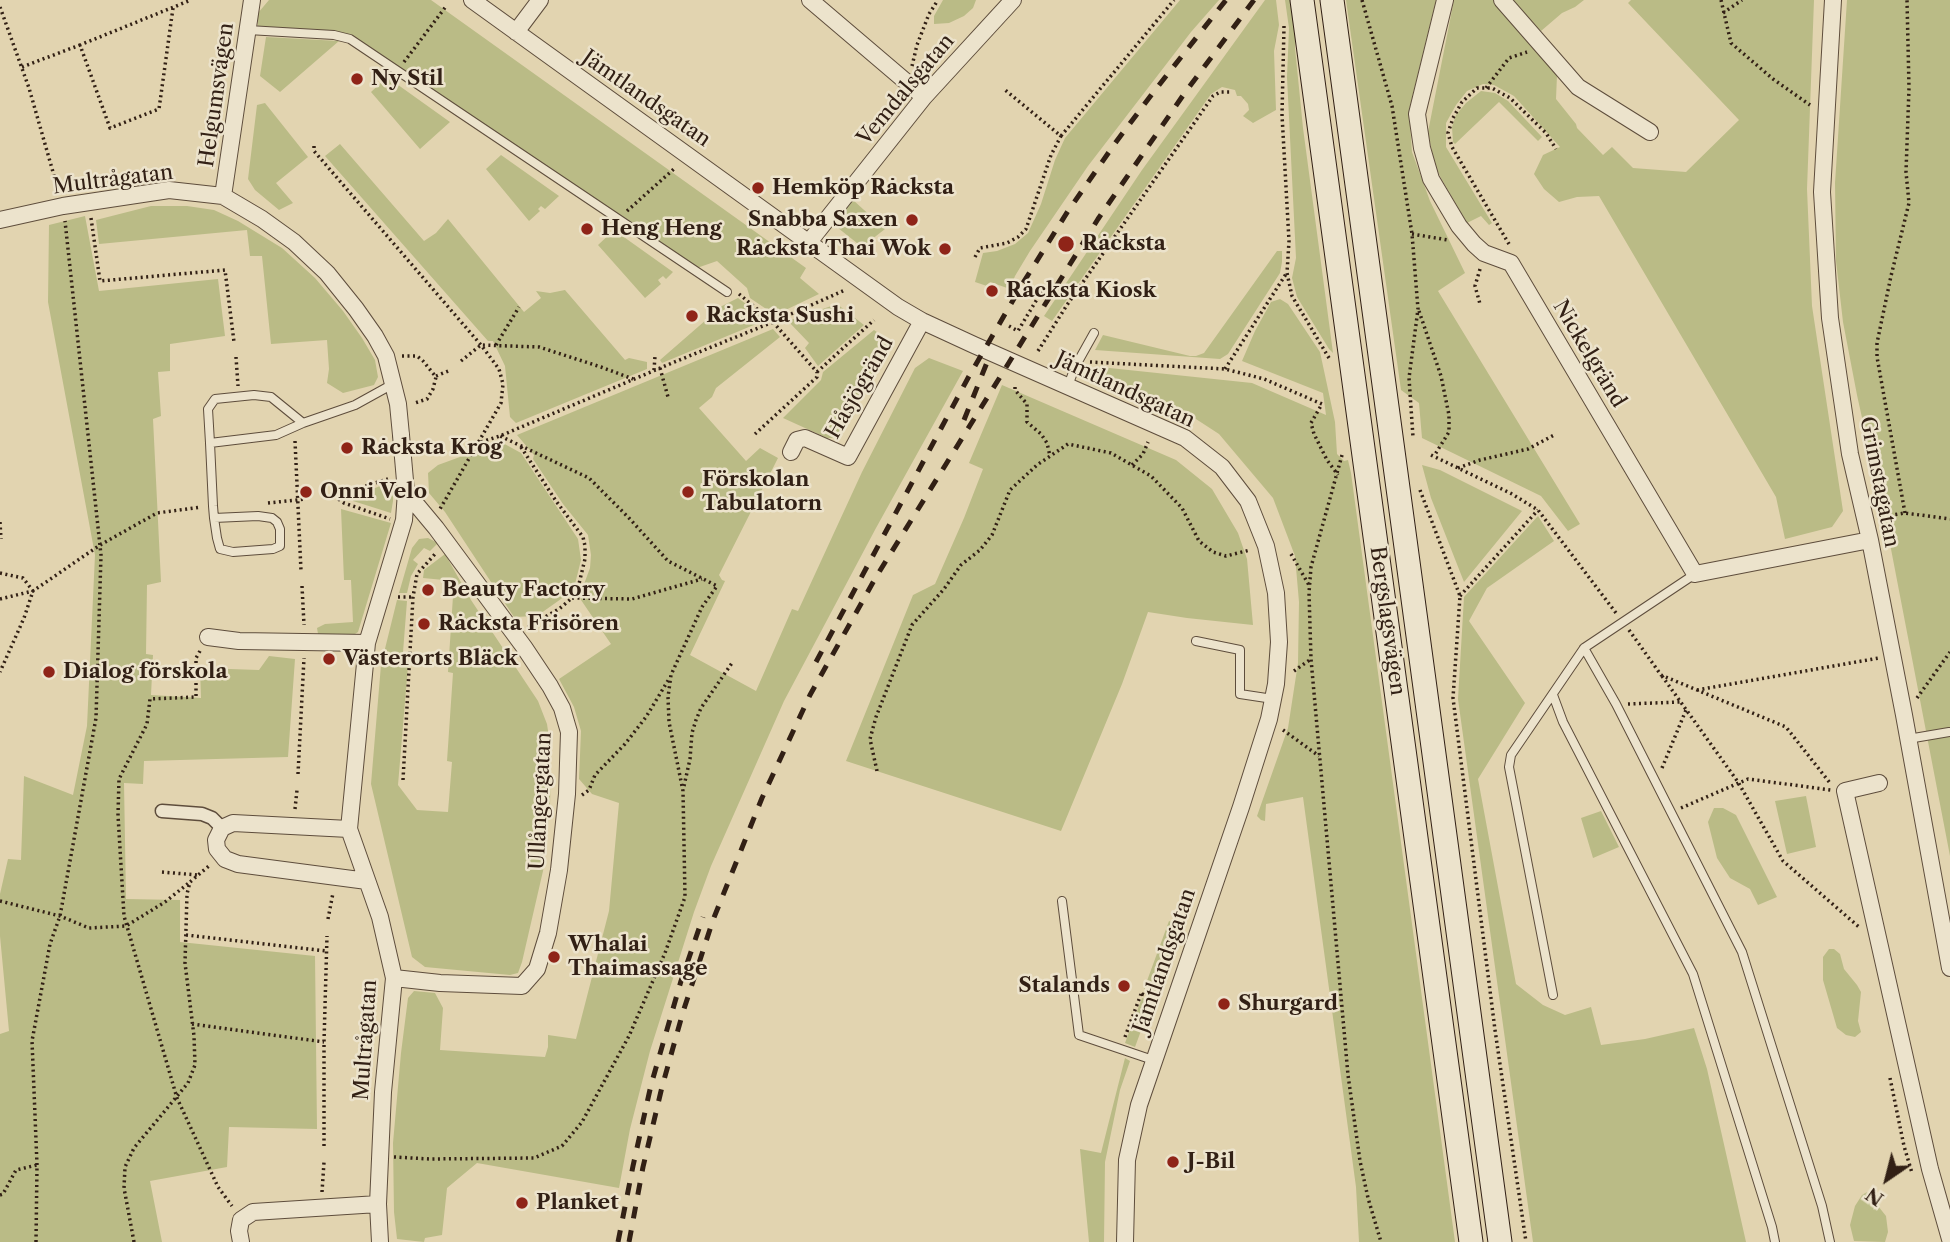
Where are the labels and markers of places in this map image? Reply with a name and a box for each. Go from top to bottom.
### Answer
place label: Ny Stil [371,66,444,92]
marker: Ny Stil [349,71,365,87]
place label: Hemköp Råcksta [772,175,954,201]
marker: Hemköp Råcksta [750,180,766,196]
place label: Snabba Saxen [748,207,898,233]
marker: Snabba Saxen [904,212,920,228]
place label: Heng Heng [601,216,722,242]
marker: Heng Heng [579,221,595,237]
place label: Råcksta [1082,231,1166,257]
marker: Råcksta [1056,234,1076,254]
place label: Råcksta Thai Wok [736,236,931,262]
marker: Råcksta Thai Wok [937,241,953,257]
place label: Råcksta Kiosk [1006,278,1156,304]
marker: Råcksta Kiosk [984,283,1000,299]
place label: Råcksta Sushi [706,303,854,329]
marker: Råcksta Sushi [684,308,700,324]
place label: Råcksta Krog [361,435,503,461]
marker: Råcksta Krog [339,440,355,456]
place label: Förskolan Tabulatorn [702,467,822,517]
place label: Onni Velo [320,479,427,505]
marker: Onni Velo [298,484,314,500]
marker: Förskolan Tabulatorn [680,484,696,500]
place label: Beauty Factory [442,577,605,603]
marker: Beauty Factory [420,582,436,598]
place label: Råcksta Frisören [438,611,619,637]
marker: Råcksta Frisören [416,616,432,632]
place label: Västerorts Bläck [343,646,518,672]
marker: Västerorts Bläck [321,651,337,667]
place label: Dialog förskola [63,659,228,685]
marker: Dialog förskola [41,664,57,680]
place label: Whalai Thaimassage [568,932,707,982]
marker: Whalai Thaimassage [546,949,562,965]
place label: Stalands [1018,973,1110,999]
marker: Stalands [1116,978,1132,994]
place label: Shurgard [1238,991,1338,1017]
marker: Shurgard [1216,996,1232,1012]
place label: J-Bil [1187,1149,1235,1175]
marker: J-Bil [1165,1154,1181,1170]
place label: Planket [536,1190,619,1216]
marker: Planket [514,1195,530,1211]

